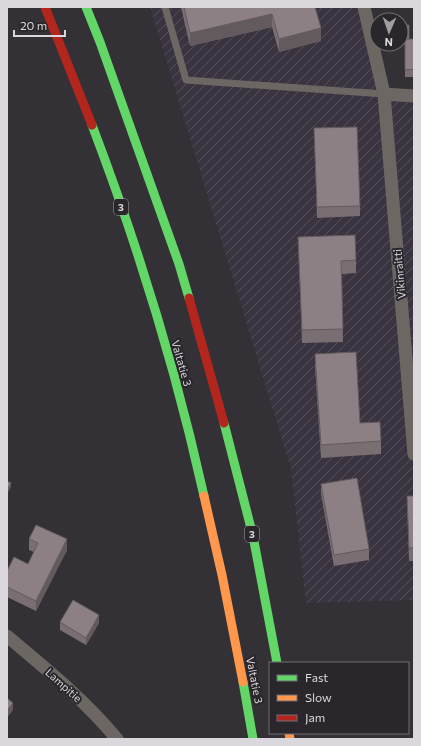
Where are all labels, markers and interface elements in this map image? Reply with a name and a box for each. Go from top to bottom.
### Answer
scale bar [14,12,65,38]
north arrow [369,12,409,52]
text: 20 m [20,18,47,32]
text: N [384,36,393,49]
road number: 3 [114,199,128,215]
street label: Vikinraitti [390,248,408,300]
street label: Valtatie 3 [169,338,195,388]
road number: 3 [245,526,259,542]
street label: Valtatie 3 [244,656,266,704]
legend [269,662,409,734]
street label: Lampitie [43,665,85,705]
text: Fast [305,670,328,684]
text: Slow [305,690,332,704]
text: Jam [305,710,325,725]

